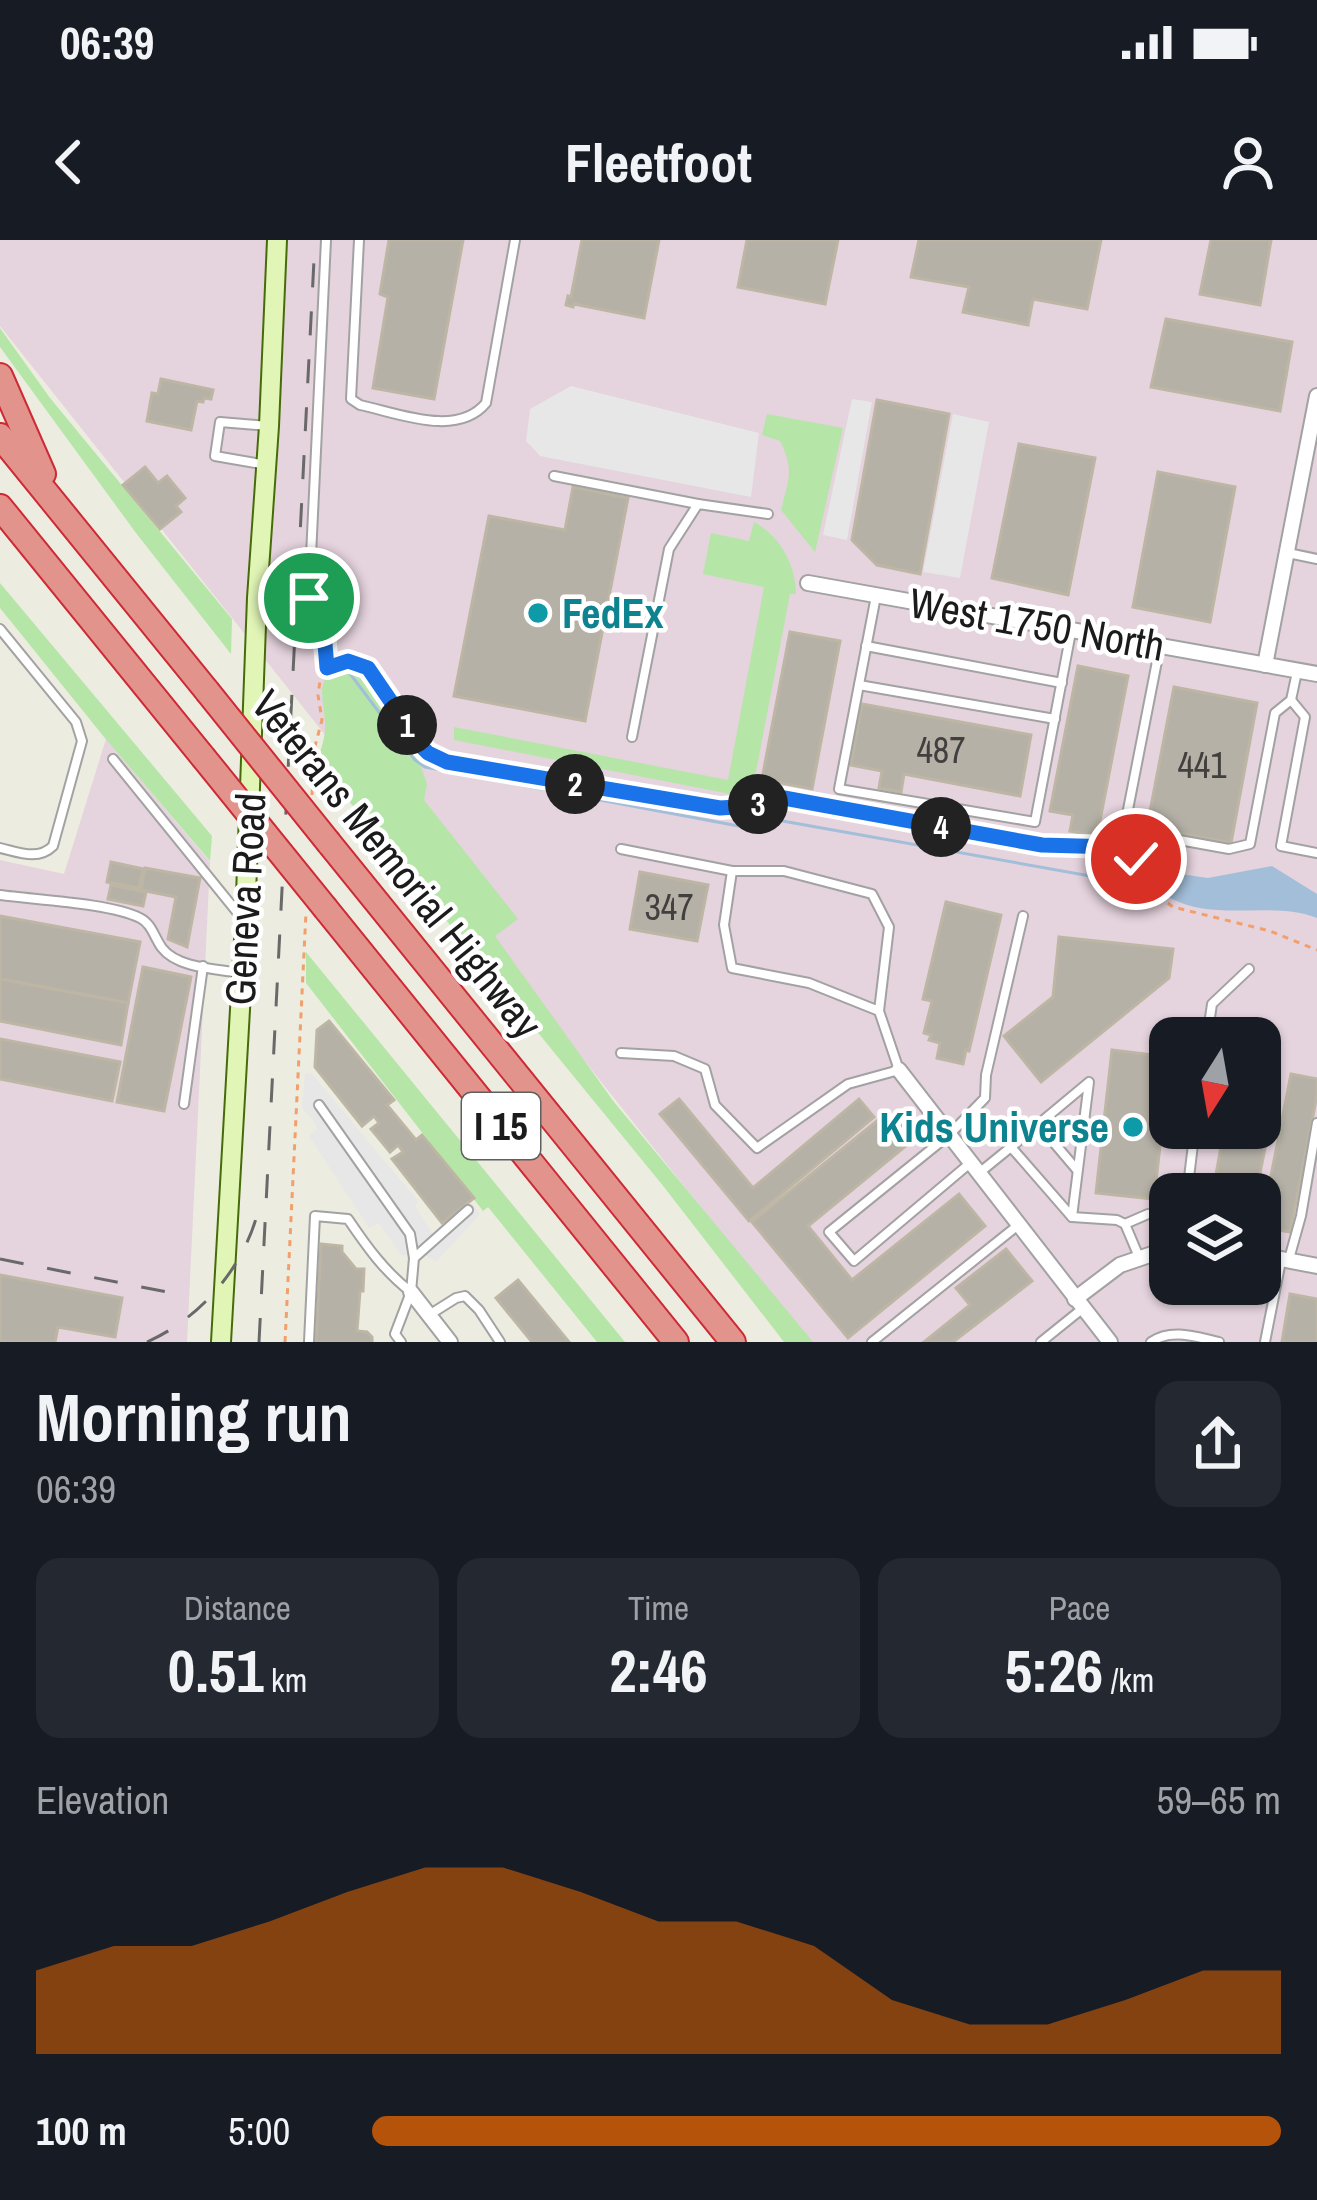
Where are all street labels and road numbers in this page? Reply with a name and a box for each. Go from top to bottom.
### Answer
street label: West 1750 North [905,574,1169,674]
street label: Veterans Memorial Highway [239,678,555,1050]
street label: Geneva Road [211,791,279,1007]
road number: I 15 [462,1093,540,1159]

